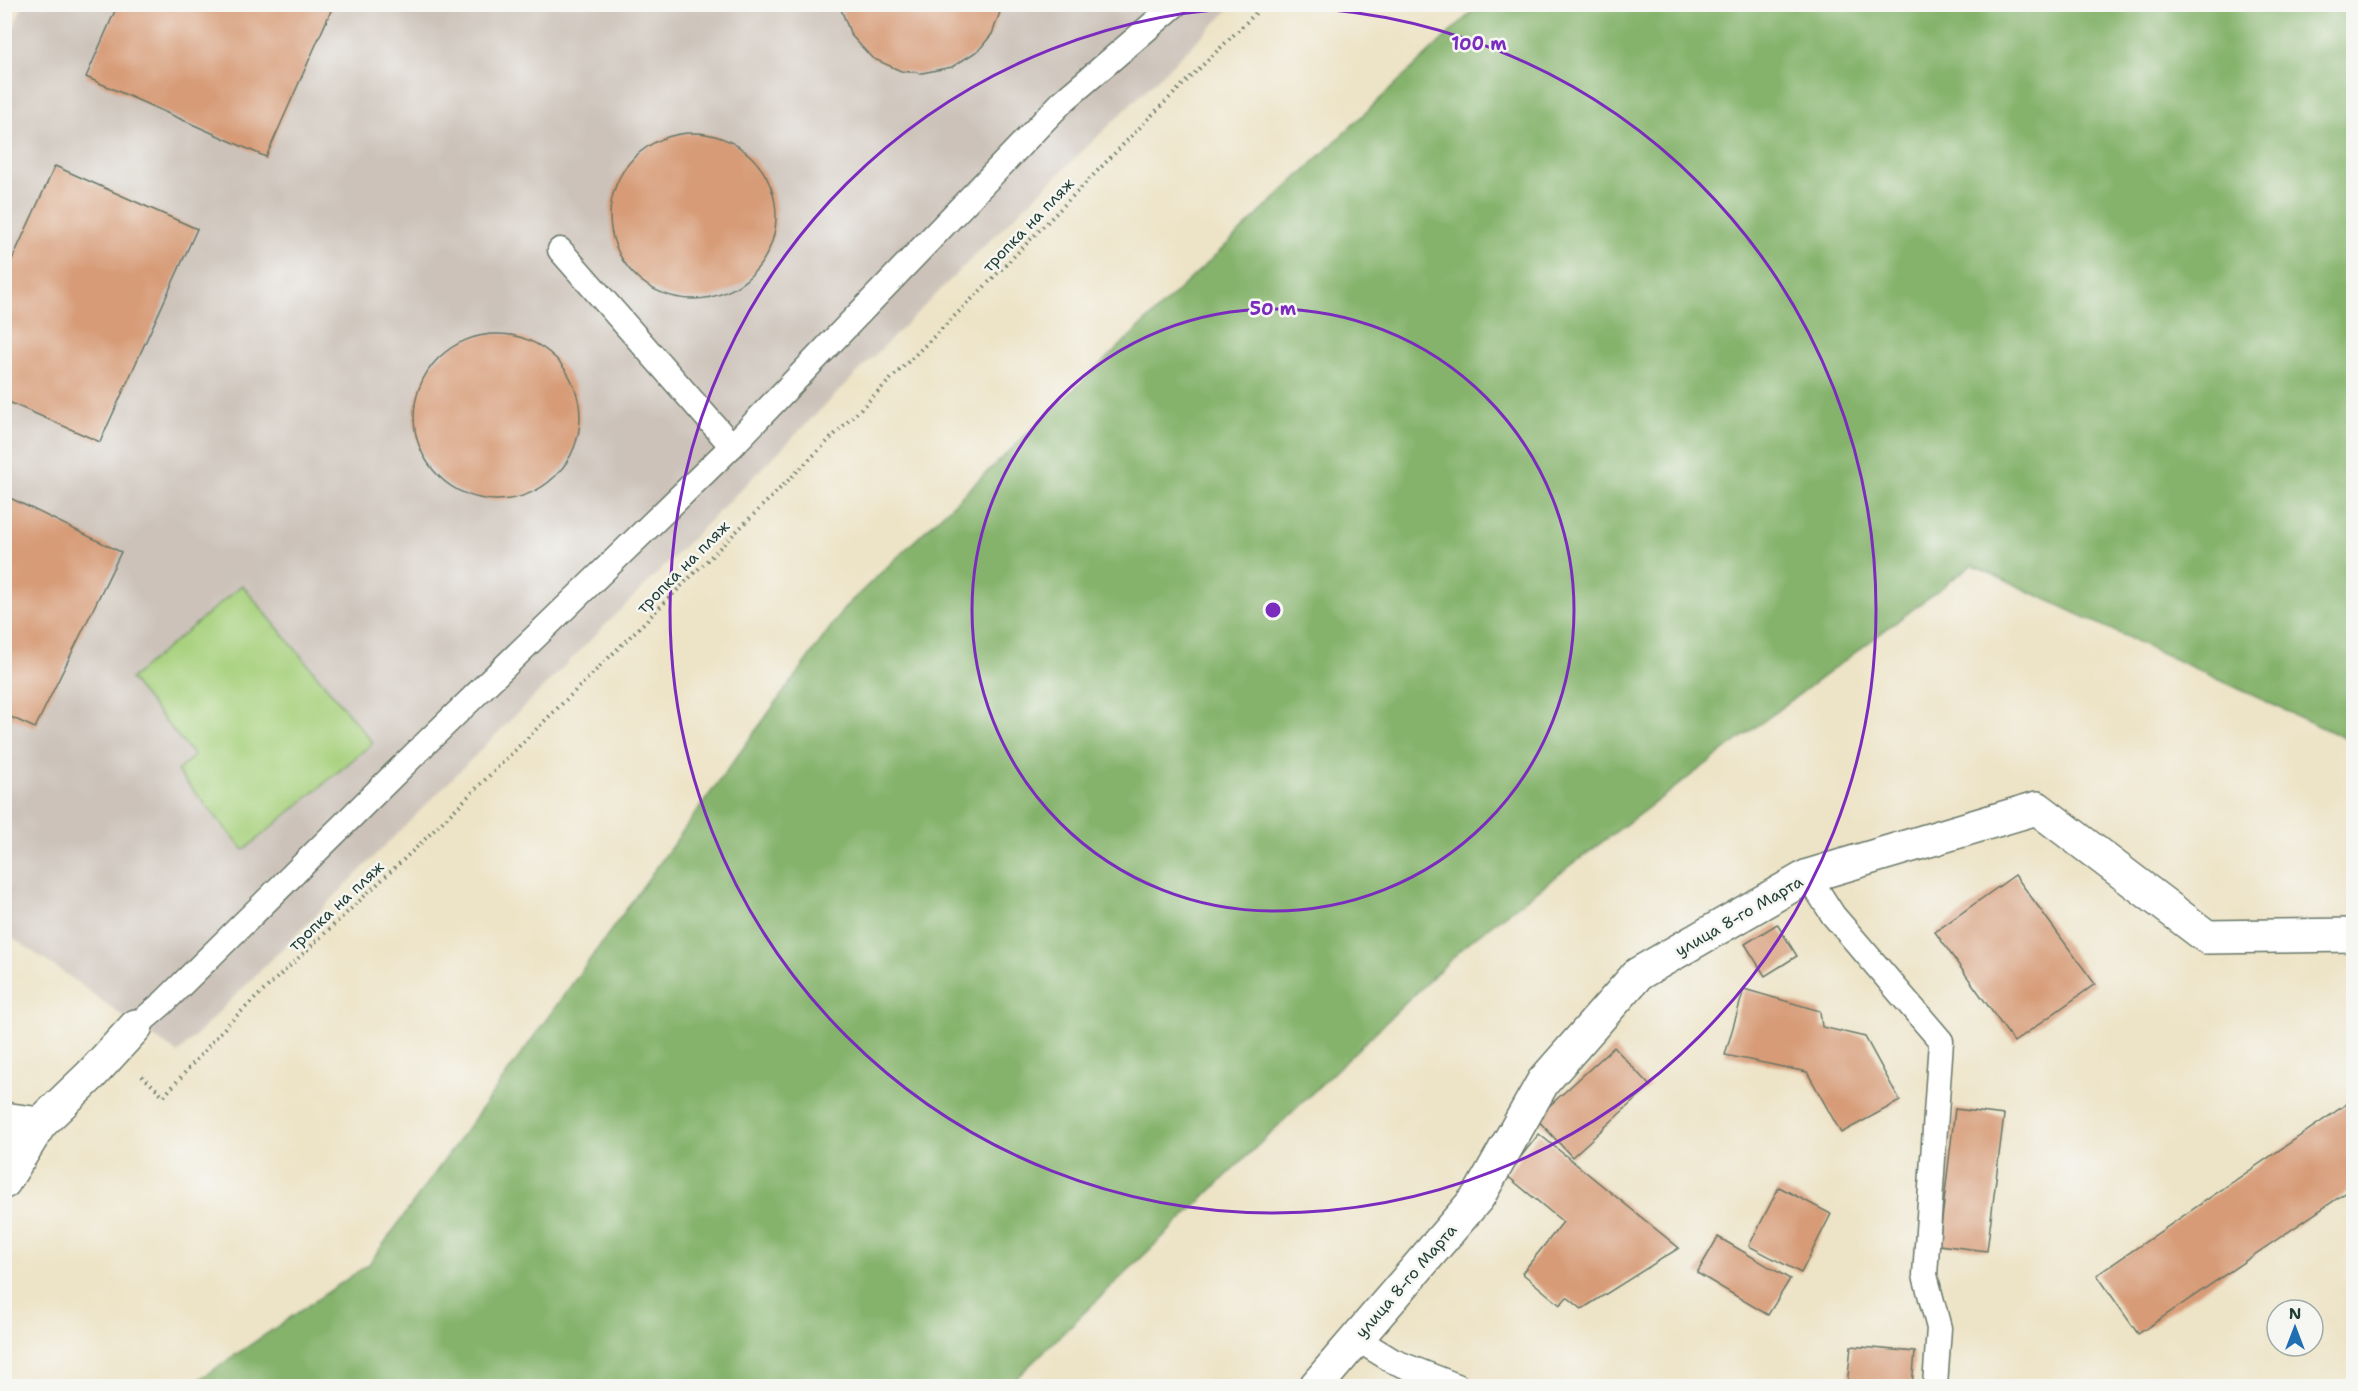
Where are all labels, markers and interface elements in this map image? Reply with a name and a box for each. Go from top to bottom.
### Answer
text: 100 m [1451,32,1507,56]
street label: тропка на пляж [978,173,1078,277]
text: 50 m [1250,297,1297,321]
street label: тропка на пляж [632,516,734,618]
centre of rings [1263,600,1283,620]
street label: тропка на пляж [284,856,388,956]
street label: улица 8-го Марта [1671,871,1807,961]
street label: улица 8-го Марта [1351,1220,1461,1342]
north arrow [2265,1298,2325,1358]
text: N [2289,1303,2301,1324]

